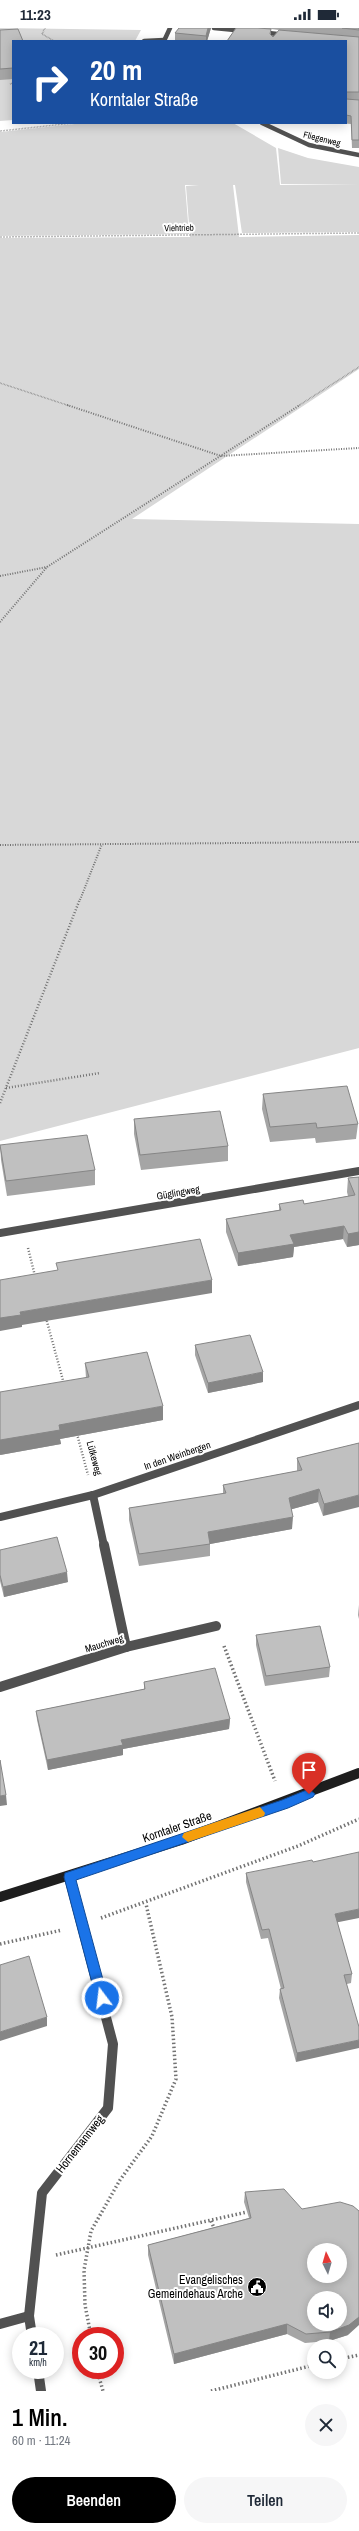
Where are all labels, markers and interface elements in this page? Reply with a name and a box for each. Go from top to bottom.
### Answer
text: 11:23 [20,4,51,25]
text: 20 m [90,51,142,89]
icon: right [24,56,76,108]
text: Korntaler Straße [90,87,198,112]
street label: Fliegenweg [302,129,343,150]
street label: Viehtrieb [164,222,194,234]
street label: Güglingweg [155,1182,201,1203]
street label: In den Weinbergen [142,1438,212,1473]
street label: Lütkeweg [84,1439,105,1477]
street label: Mauchweg [83,1631,125,1655]
pin [292,1753,326,1794]
icon: arrive [298,1759,320,1781]
street label: Korntaler Straße [140,1808,214,1846]
position arrow [81,1977,123,2019]
street label: Hornemannweg [52,2111,108,2176]
north arrow [307,2243,347,2283]
map controls [307,2243,347,2379]
place label: Evangelisches Gemeindehaus Arche [148,2272,243,2302]
public building icon: Evangelisches Gemeindehaus Arche [246,2276,268,2298]
button: sound [307,2291,347,2331]
speed limit sign: 30 [72,2327,124,2379]
text: 21 [29,2334,47,2361]
button: search [307,2339,347,2379]
text: km/h [29,2356,47,2369]
text: 1 Min. [12,2401,67,2433]
button: close [305,2404,347,2446]
text: 60 m · 11:24 [12,2432,71,2449]
button: Beenden [12,2477,176,2523]
button: Teilen [184,2477,347,2523]

